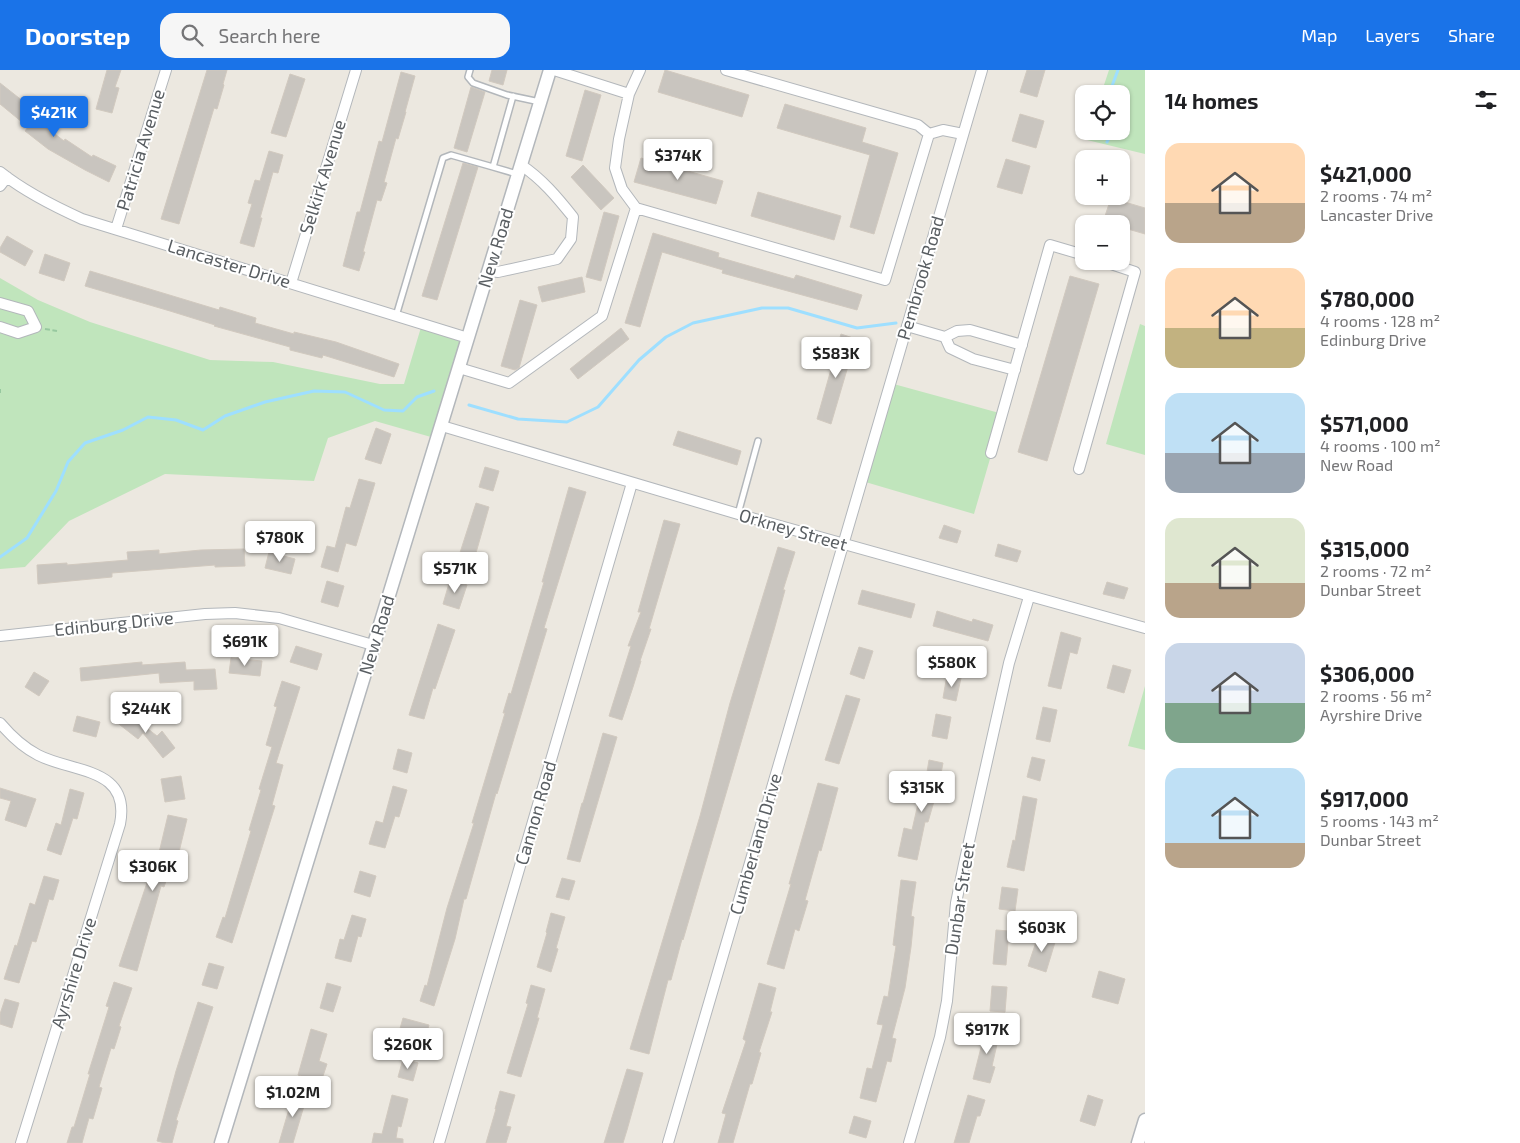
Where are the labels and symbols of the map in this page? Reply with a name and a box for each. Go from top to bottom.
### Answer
street label: Patricia Avenue [111,86,169,213]
pin: $421K [19,96,89,138]
street label: Selkirk Avenue [294,117,350,237]
pin: $374K [643,138,713,181]
street label: New Road [472,205,518,290]
street label: Pembrook Road [892,213,948,342]
street label: Lancaster Drive [165,234,293,292]
pin: $583K [801,336,871,379]
street label: Orkney Street [737,503,850,555]
pin: $780K [245,520,315,563]
pin: $571K [420,552,490,594]
street label: New Road [353,592,399,677]
street label: Edinburg Drive [53,606,175,640]
pin: $691K [210,624,280,667]
pin: $580K [917,646,987,688]
pin: $244K [111,692,181,734]
street label: Cannon Road [510,758,560,867]
street label: Cumberland Drive [724,770,786,917]
pin: $315K [887,770,957,813]
street label: Dunbar Street [939,841,979,957]
pin: $306K [118,850,188,892]
pin: $603K [1007,910,1077,953]
street label: Ayrshire Drive [46,914,100,1031]
pin: $917K [952,1012,1022,1055]
pin: $260K [373,1028,443,1070]
pin: $1.02M [252,1076,334,1118]

